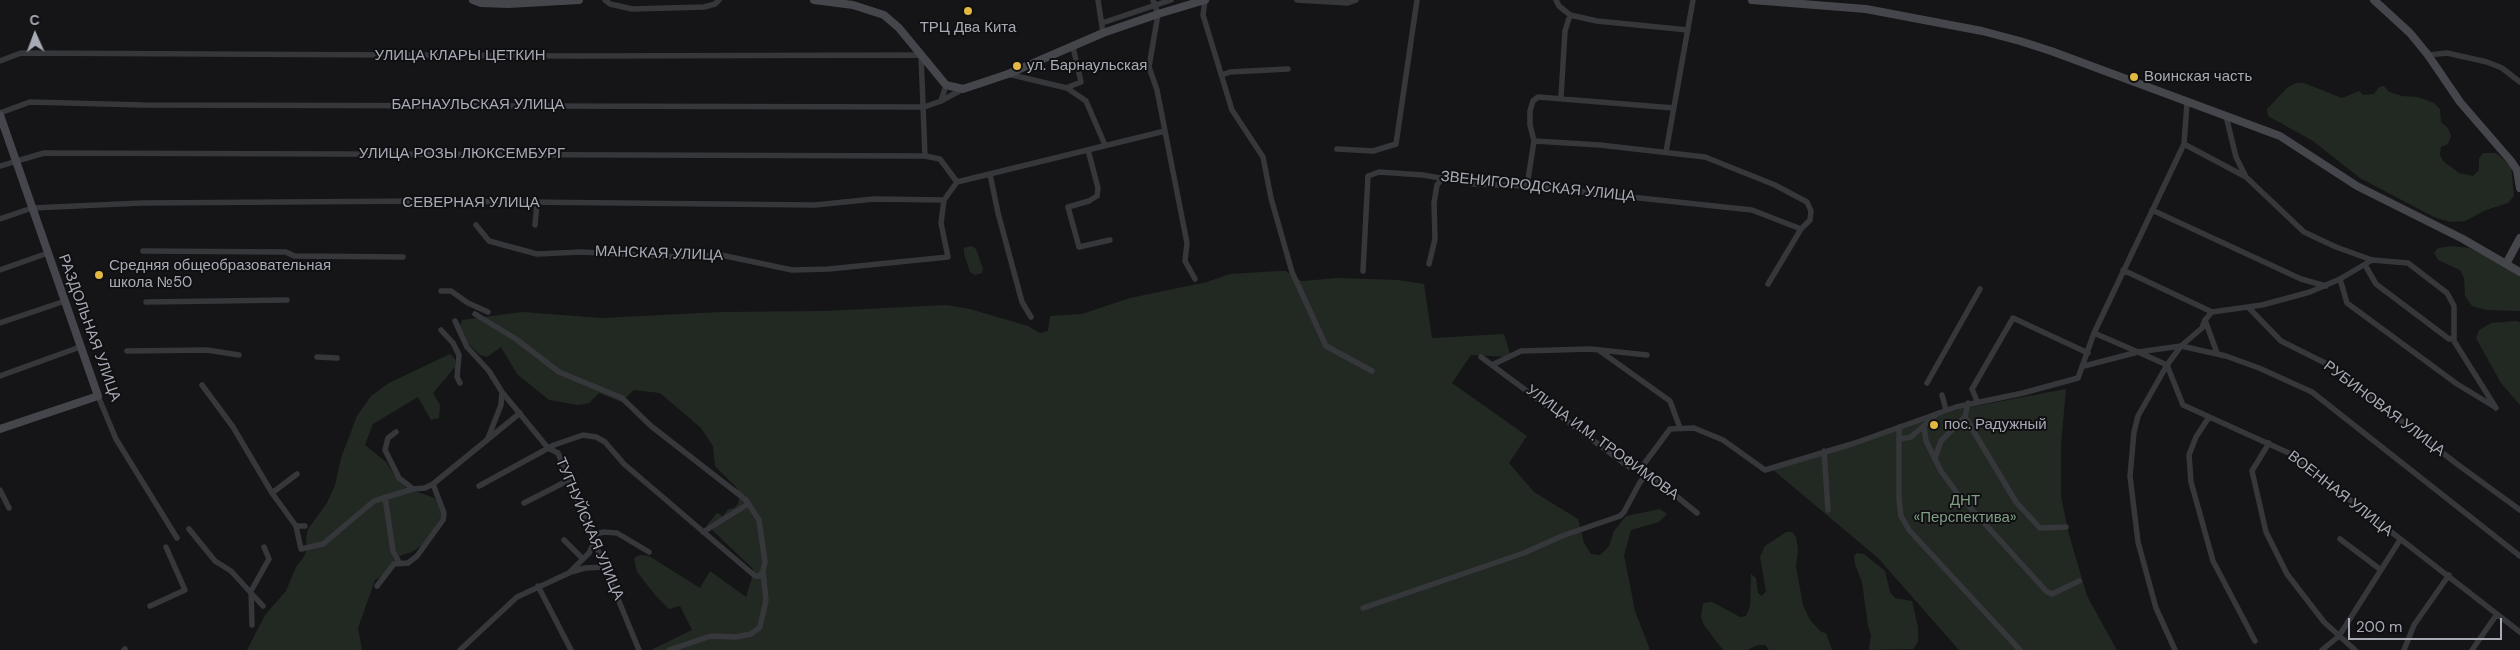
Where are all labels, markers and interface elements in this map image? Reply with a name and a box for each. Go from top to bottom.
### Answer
marker: ТРЦ Два Кита [962,5,974,17]
north arrow [10,10,60,60]
text: С [29,11,40,29]
place label: ТРЦ Два Кита [920,19,1016,37]
street label: УЛИЦА КЛАРЫ ЦЕТКИН [374,47,546,65]
place label: ул. Барнаульская [1027,57,1147,75]
marker: ул. Барнаульская [1011,60,1023,72]
place label: Воинская часть [2144,68,2252,86]
marker: Воинская часть [2128,71,2140,83]
street label: БАРНАУЛЬСКАЯ УЛИЦА [391,96,565,114]
street label: УЛИЦА РОЗЫ ЛЮКСЕМБУРГ [359,145,565,163]
street label: ЗВЕНИГОРОДСКАЯ УЛИЦА [1440,168,1636,206]
street label: СЕВЕРНАЯ УЛИЦА [402,194,540,212]
street label: МАНСКАЯ УЛИЦА [594,243,724,265]
street label: РАЗДОЛЬНАЯ УЛИЦА [54,252,124,404]
place label: Средняя общеобразовательная школа №50 [109,257,331,292]
marker: Средняя общеобразовательная школа №50 [93,269,105,281]
street label: РУБИНОВАЯ УЛИЦА [2320,357,2448,461]
street label: УЛИЦА И.М. ТРОФИМОВА [1522,382,1682,504]
place label: пос. Радужный [1944,416,2047,434]
marker: пос. Радужный [1928,419,1940,431]
street label: ВОЕННАЯ УЛИЦА [2284,447,2396,541]
street label: ТУГНУЙСКАЯ УЛИЦА [551,455,627,603]
park label: ДНТ «Перспектива» [1913,492,2017,527]
scale bar [2350,608,2504,640]
text: 200 m [2356,617,2402,637]

